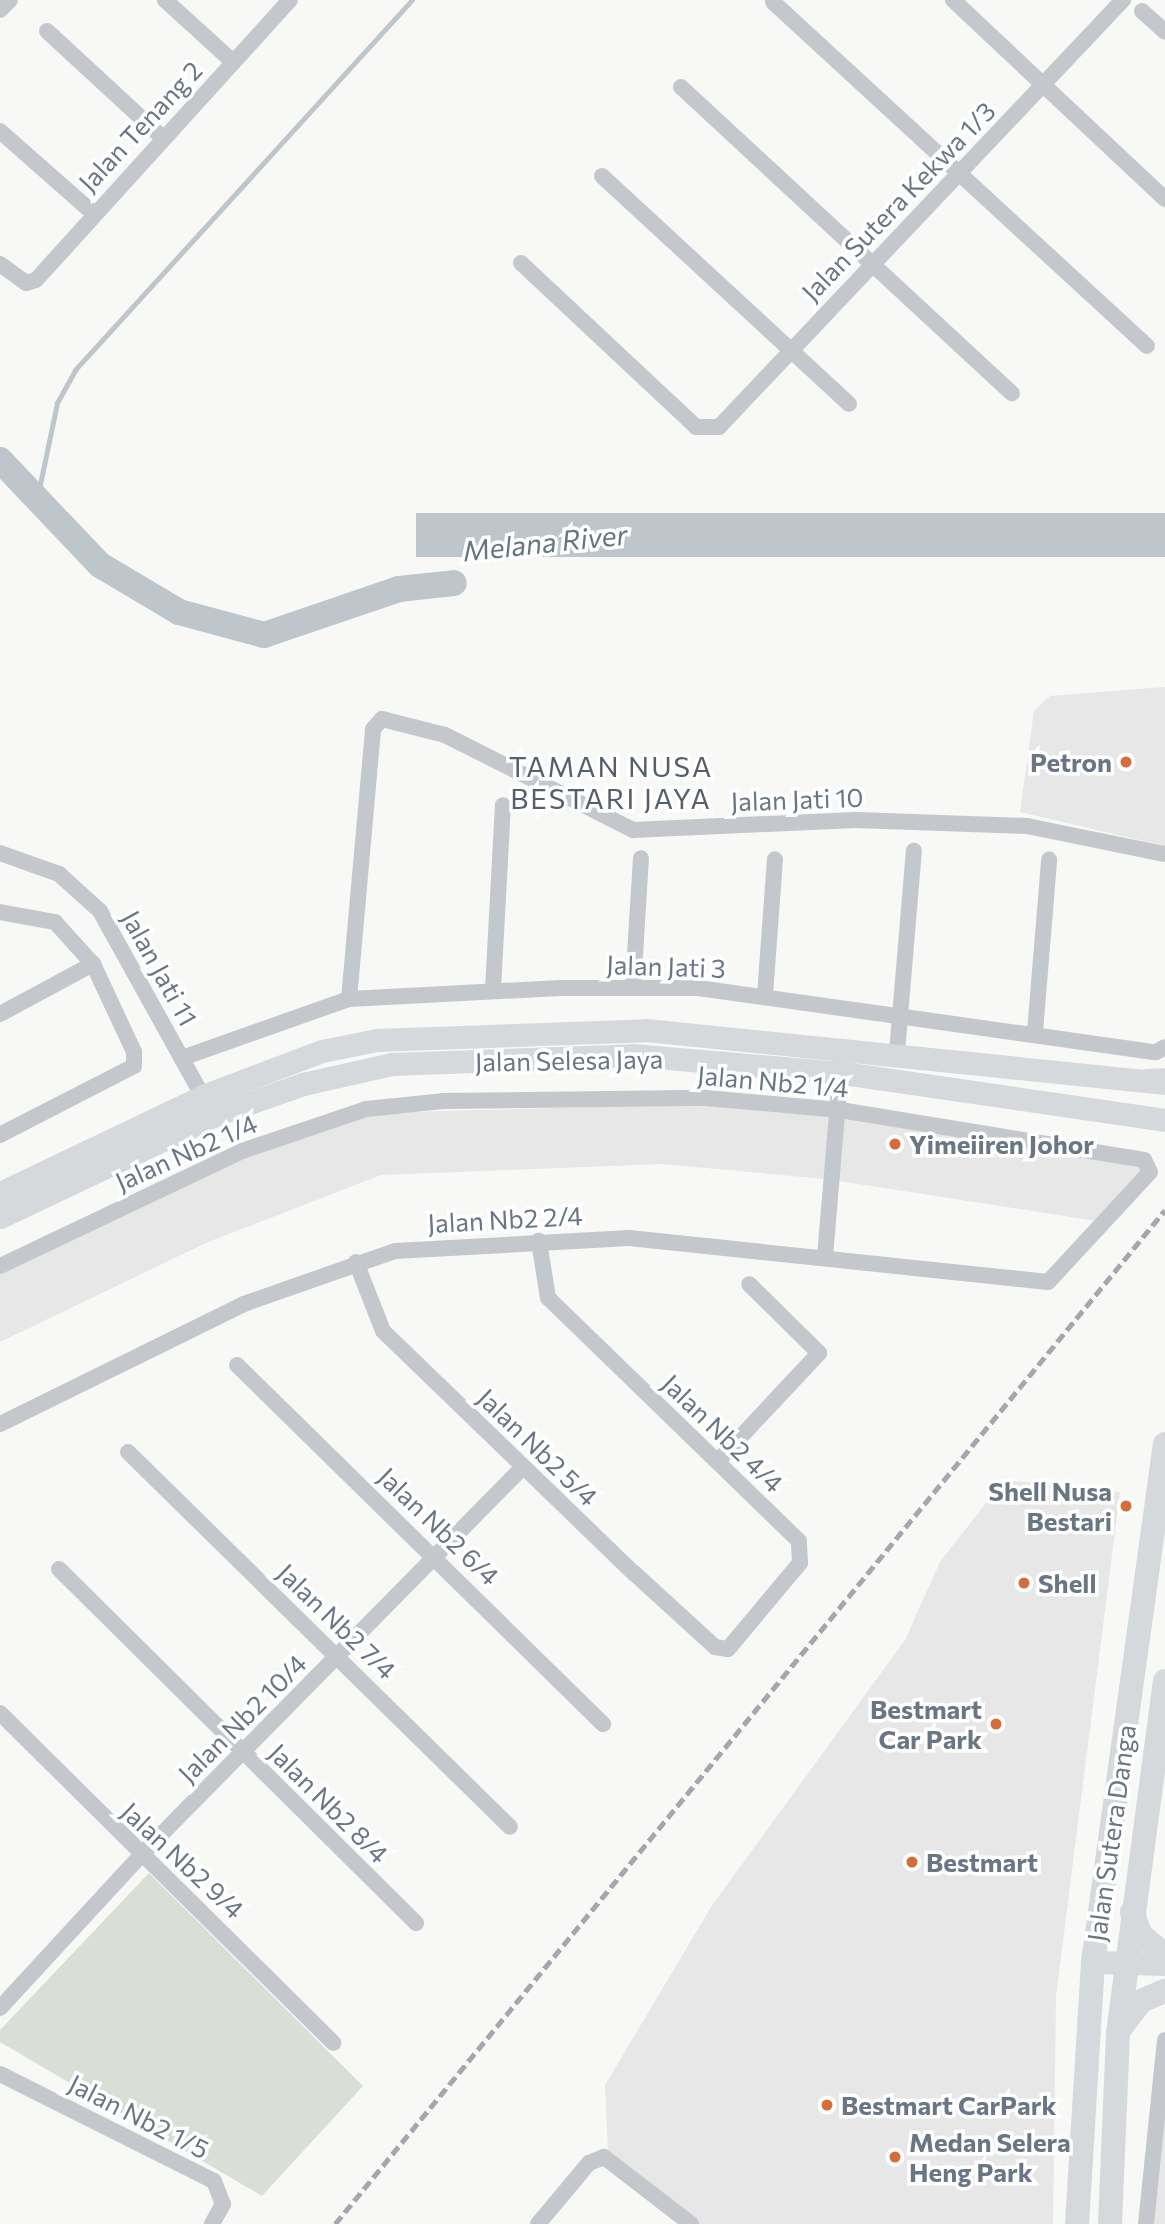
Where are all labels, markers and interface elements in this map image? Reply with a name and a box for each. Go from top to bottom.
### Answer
street label: Jalan Tenang 2 [72,54,208,198]
street label: Jalan Sutera Kekwa 1/3 [795,95,1001,307]
water label: Melana River [461,517,629,567]
place label: Petron [1030,746,1112,778]
district label: TAMAN NUSA BESTARI JAYA [510,749,712,815]
marker: Petron [1118,754,1134,770]
street label: Jalan Jati 10 [730,781,864,817]
street label: Jalan Jati 11 [116,905,204,1031]
street label: Jalan Jati 3 [606,948,726,984]
street label: Jalan Selesa Jaya [474,1043,664,1077]
street label: Jalan Nb2 1/4 [696,1059,850,1103]
street label: Jalan Nb2 1/4 [110,1107,262,1197]
place label: Yimeiiren Johor [909,1128,1094,1160]
marker: Yimeiiren Johor [887,1136,903,1152]
street label: Jalan Nb2 2/4 [427,1199,583,1239]
street label: Jalan Nb2 4/4 [656,1367,790,1499]
street label: Jalan Nb2 5/4 [471,1382,605,1512]
street label: Jalan Nb2 6/4 [372,1461,506,1591]
place label: Shell Nusa Bestari [988,1475,1112,1536]
marker: Shell Nusa Bestari [1118,1498,1134,1514]
street label: Jalan Nb2 7/4 [271,1557,403,1685]
place label: Shell [1038,1567,1097,1599]
marker: Shell [1016,1575,1032,1591]
street label: Jalan Nb2 10/4 [171,1647,313,1789]
place label: Bestmart Car Park [870,1693,982,1754]
marker: Bestmart Car Park [988,1716,1004,1732]
street label: Jalan Sutera Danga [1080,1722,1142,1944]
street label: Jalan Nb2 8/4 [263,1737,395,1869]
street label: Jalan Nb2 9/4 [115,1795,251,1925]
place label: Bestmart [926,1846,1038,1878]
marker: Bestmart [904,1854,920,1870]
street label: Jalan Nb2 1/5 [64,2067,214,2165]
place label: Bestmart CarPark [841,2089,1056,2121]
marker: Bestmart CarPark [819,2097,835,2113]
place label: Medan Selera Heng Park [909,2126,1071,2188]
marker: Medan Selera Heng Park [887,2149,903,2165]

